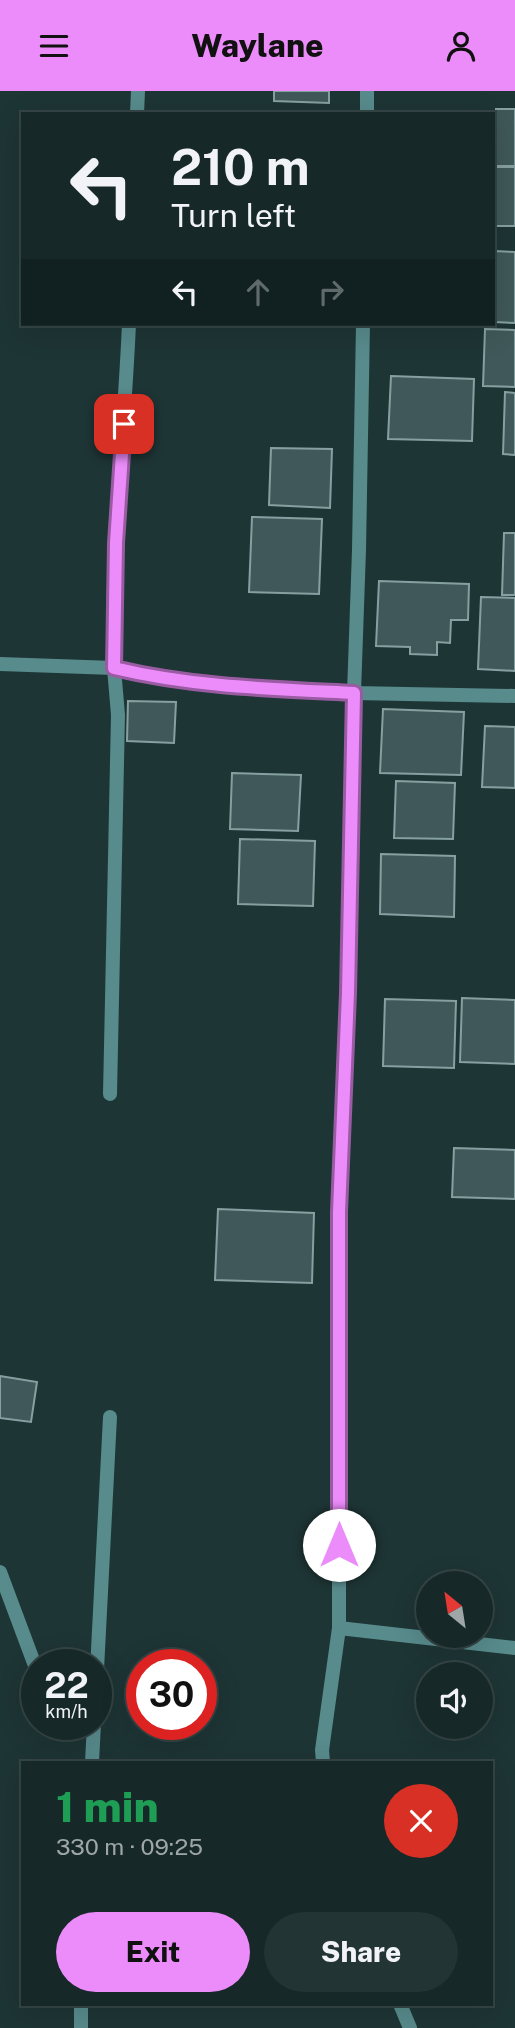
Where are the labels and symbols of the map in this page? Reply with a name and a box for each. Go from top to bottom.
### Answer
pin [94,394,154,454]
position arrow [302,1508,376,1582]
north arrow [416,1571,494,1649]
speed limit sign: 30 [126,1649,217,1740]

